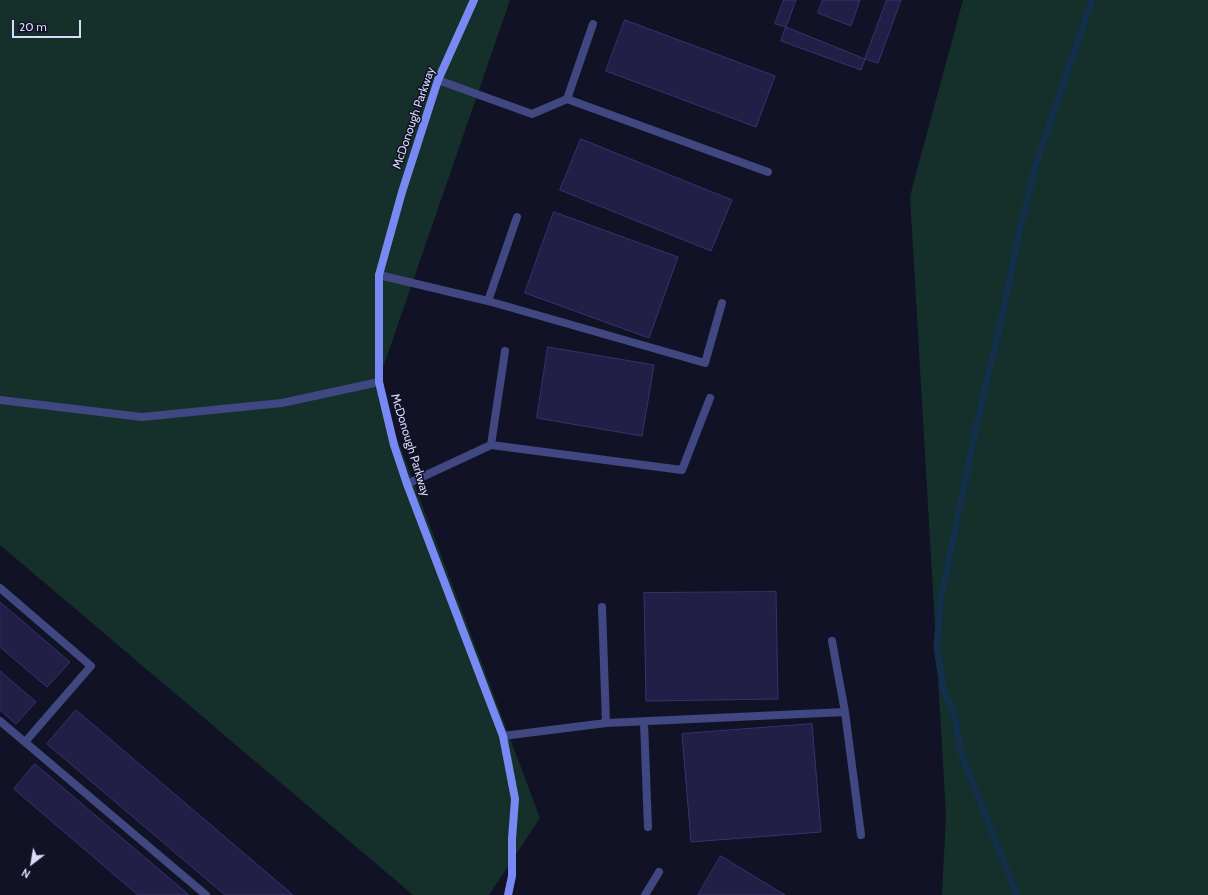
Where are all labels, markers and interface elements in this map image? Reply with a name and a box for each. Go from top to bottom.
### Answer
scale bar [14,12,83,38]
text: 20 m [19,19,47,34]
street label: McDonough Parkway [390,65,438,171]
street label: McDonough Parkway [387,392,433,498]
north arrow [12,843,52,883]
text: N [19,865,33,881]

